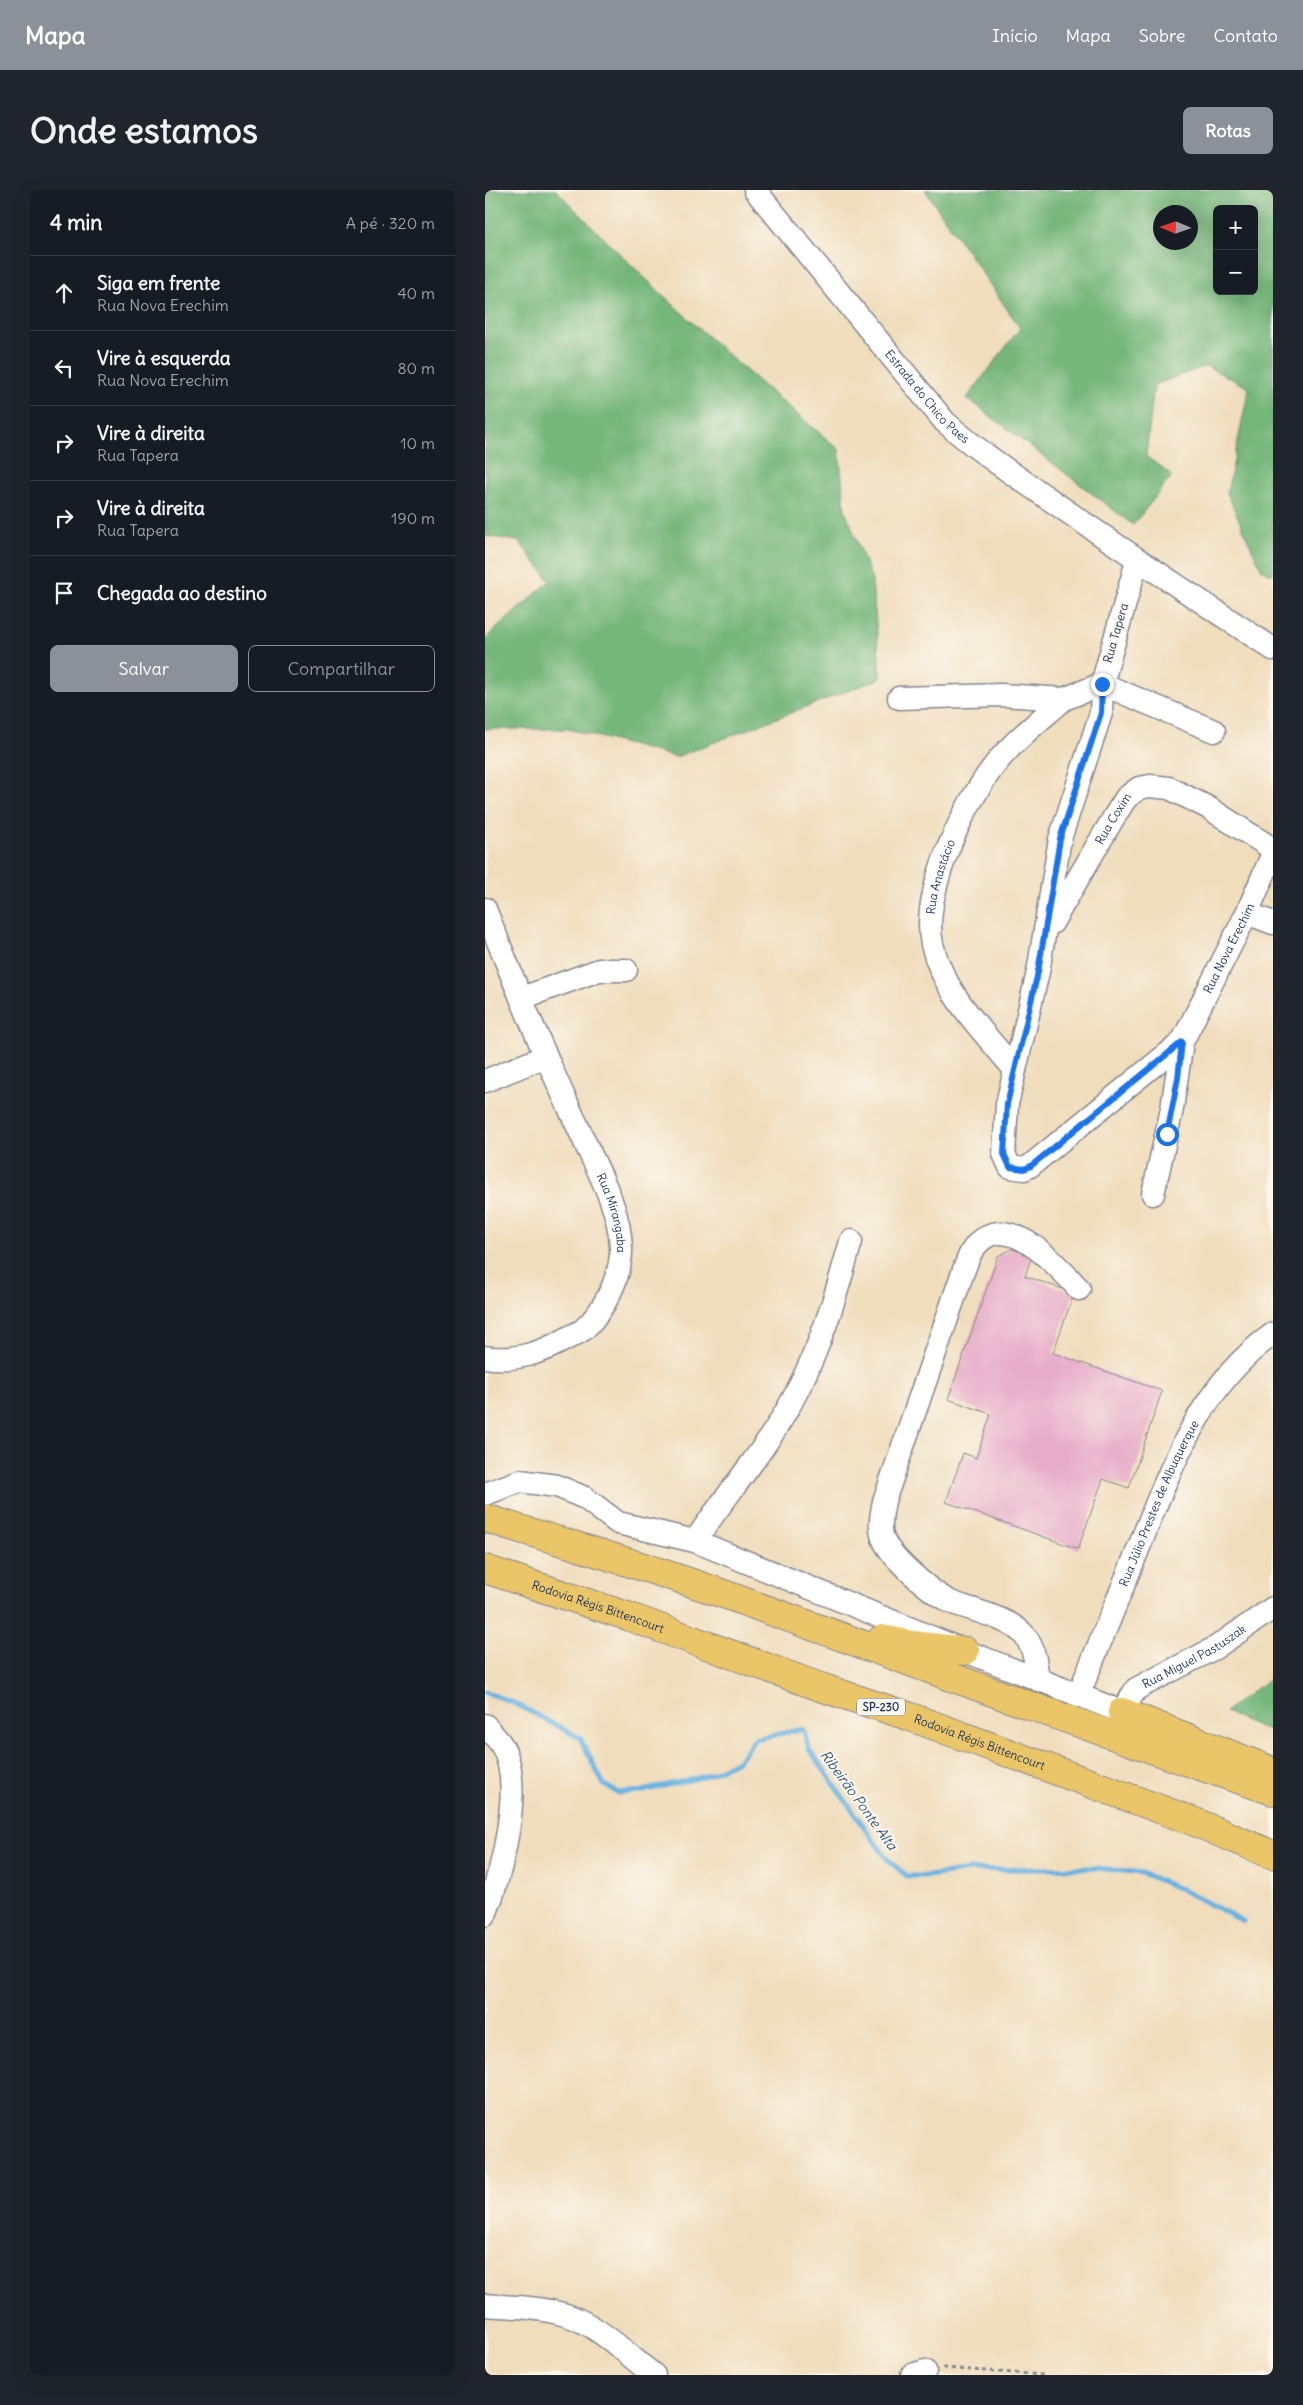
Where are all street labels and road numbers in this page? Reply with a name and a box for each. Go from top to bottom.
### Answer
street label: Estrada do Chico Paes [882,346,973,446]
street label: Rua Tapera [1100,601,1131,664]
street label: Rua Coxim [1092,789,1135,847]
street label: Rua Anastácio [923,837,958,915]
street label: Rua Nova Erechim [1200,900,1258,996]
street label: Rua Mirangaba [594,1171,629,1253]
street label: Rua Júlio Prestes de Albuquerque [1116,1417,1202,1589]
street label: Rodovia Régis Bittencourt [530,1577,666,1636]
street label: Rua Miguel Pastuszak [1140,1621,1248,1691]
road number: SP-230 [857,1698,905,1715]
street label: Rodovia Régis Bittencourt [912,1711,1047,1773]

